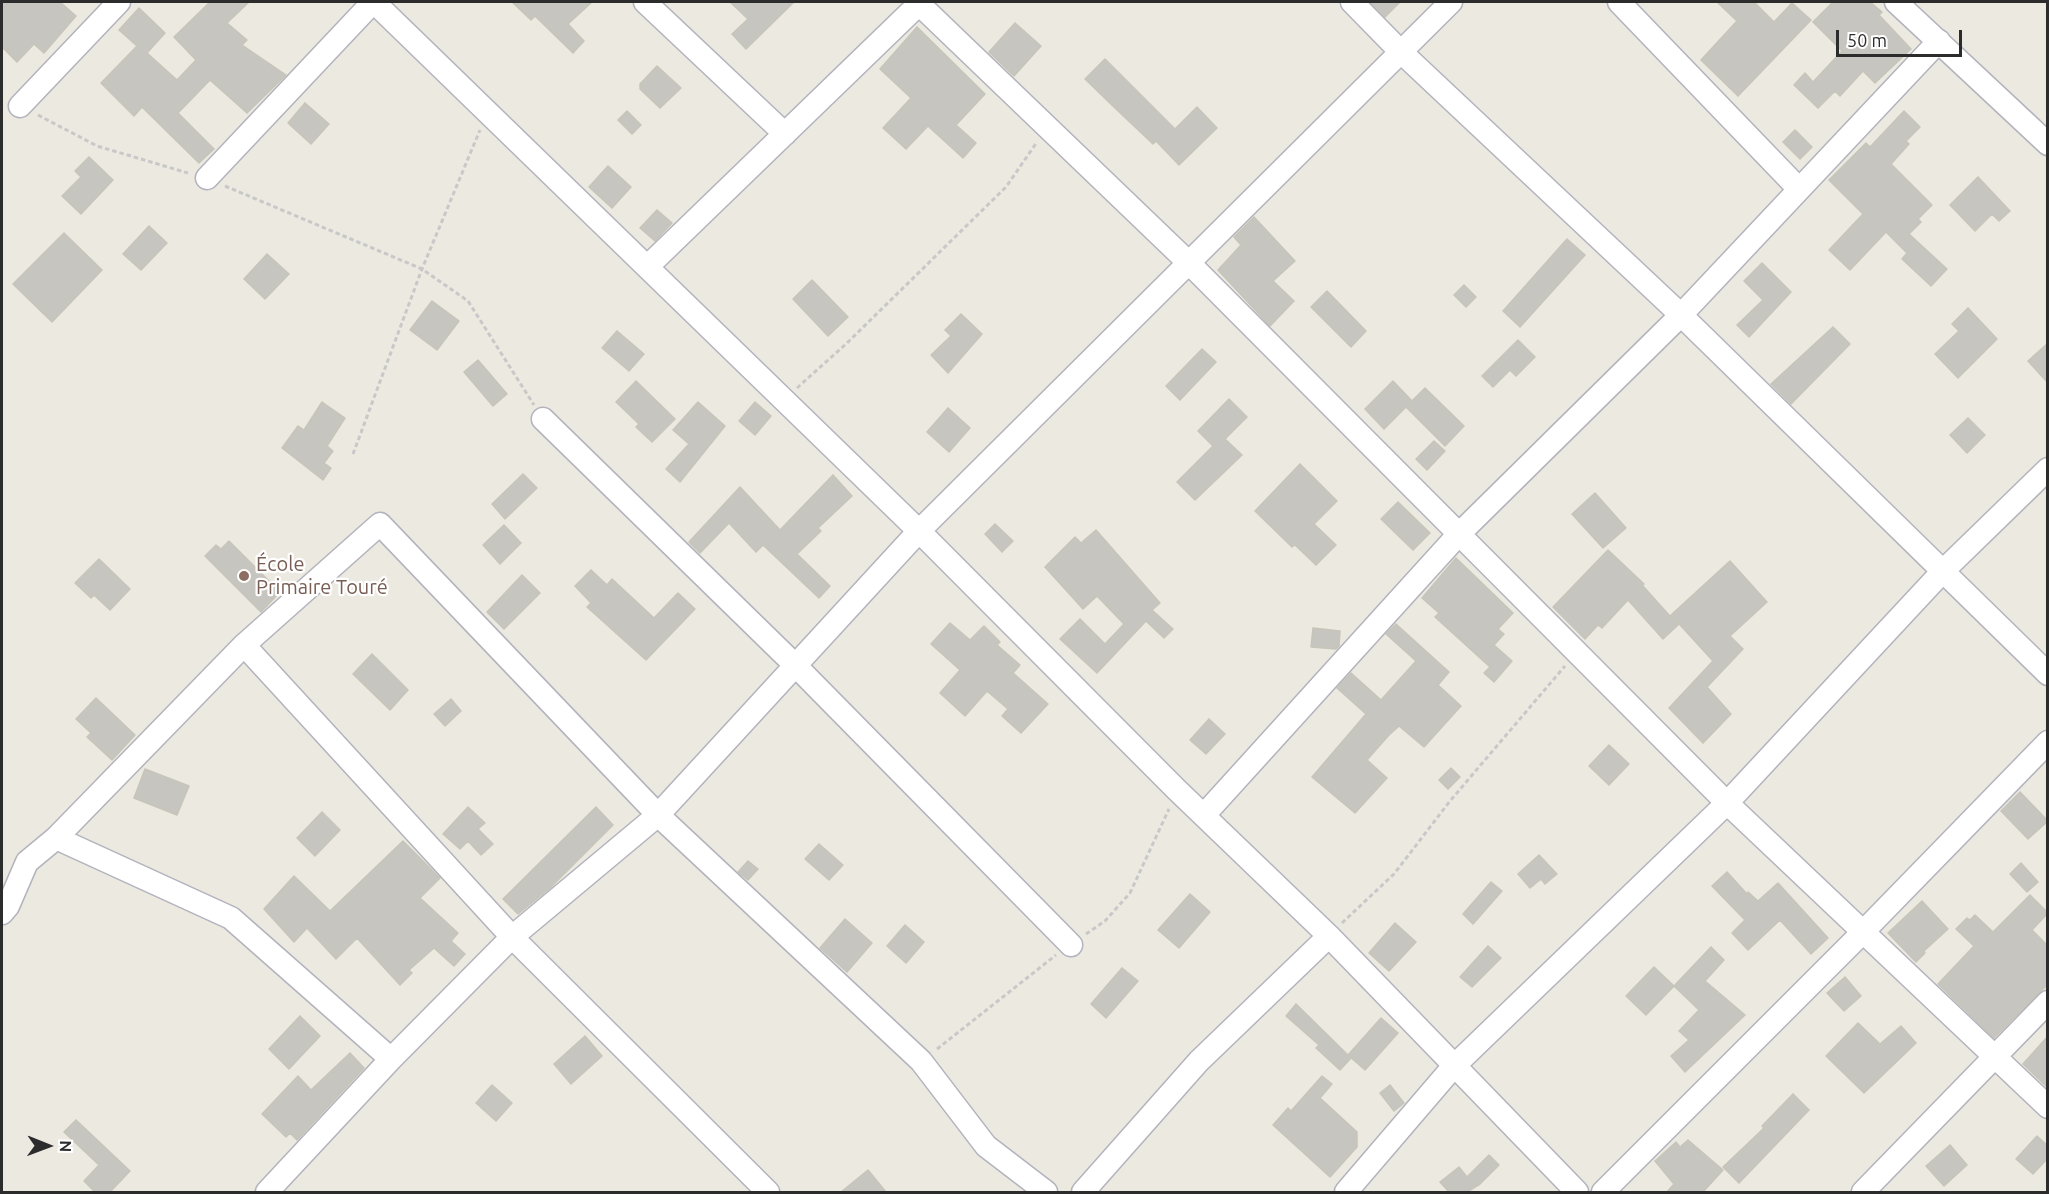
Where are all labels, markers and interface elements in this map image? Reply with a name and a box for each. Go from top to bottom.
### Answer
scale bar [1839,18,1965,56]
text: 50 m [1847,30,1887,50]
place label: École Primaire Touré [256,552,388,599]
marker: École Primaire Touré [237,569,251,583]
north arrow [18,1116,78,1176]
text: N [57,1140,75,1152]

